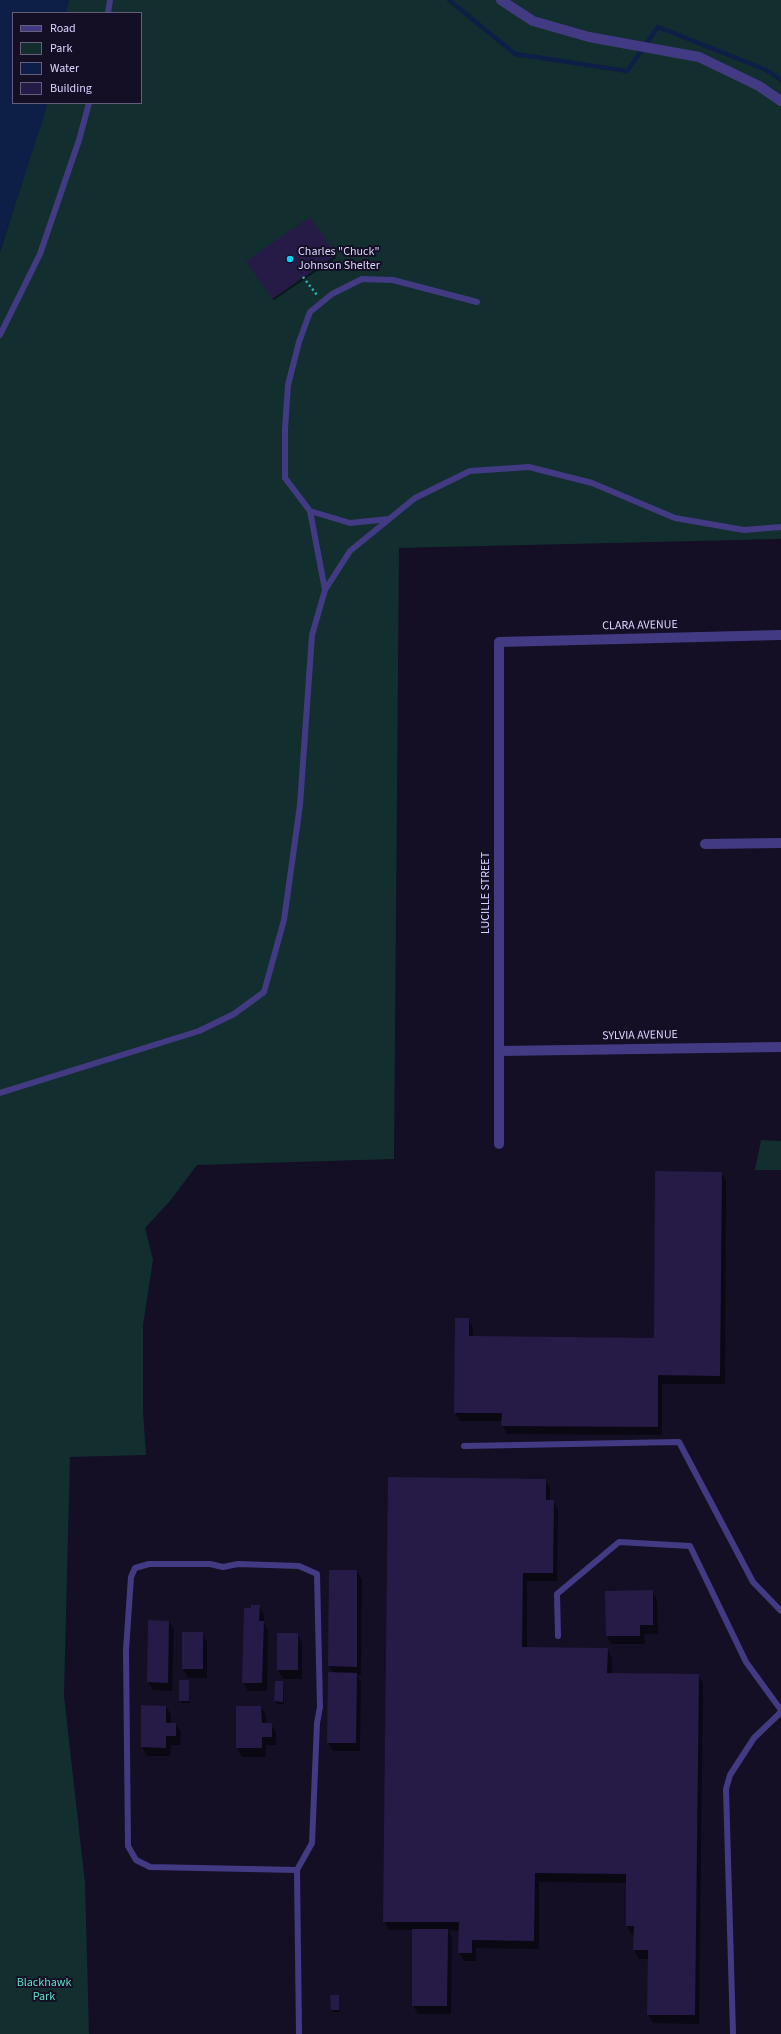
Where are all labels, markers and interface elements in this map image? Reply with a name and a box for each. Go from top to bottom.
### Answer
legend [12,12,142,104]
text: Road [50,20,76,37]
text: Park [50,40,72,57]
text: Water [50,60,79,77]
text: Building [50,80,92,97]
place label: Charles "Chuck" Johnson Shelter [298,245,380,273]
marker: Charles "Chuck" Johnson Shelter [285,254,295,264]
street label: CLARA AVENUE [602,618,678,634]
street label: LUCILLE STREET [479,852,493,934]
street label: SYLVIA AVENUE [602,1028,678,1044]
park label: Blackhawk Park [17,1976,71,2004]

